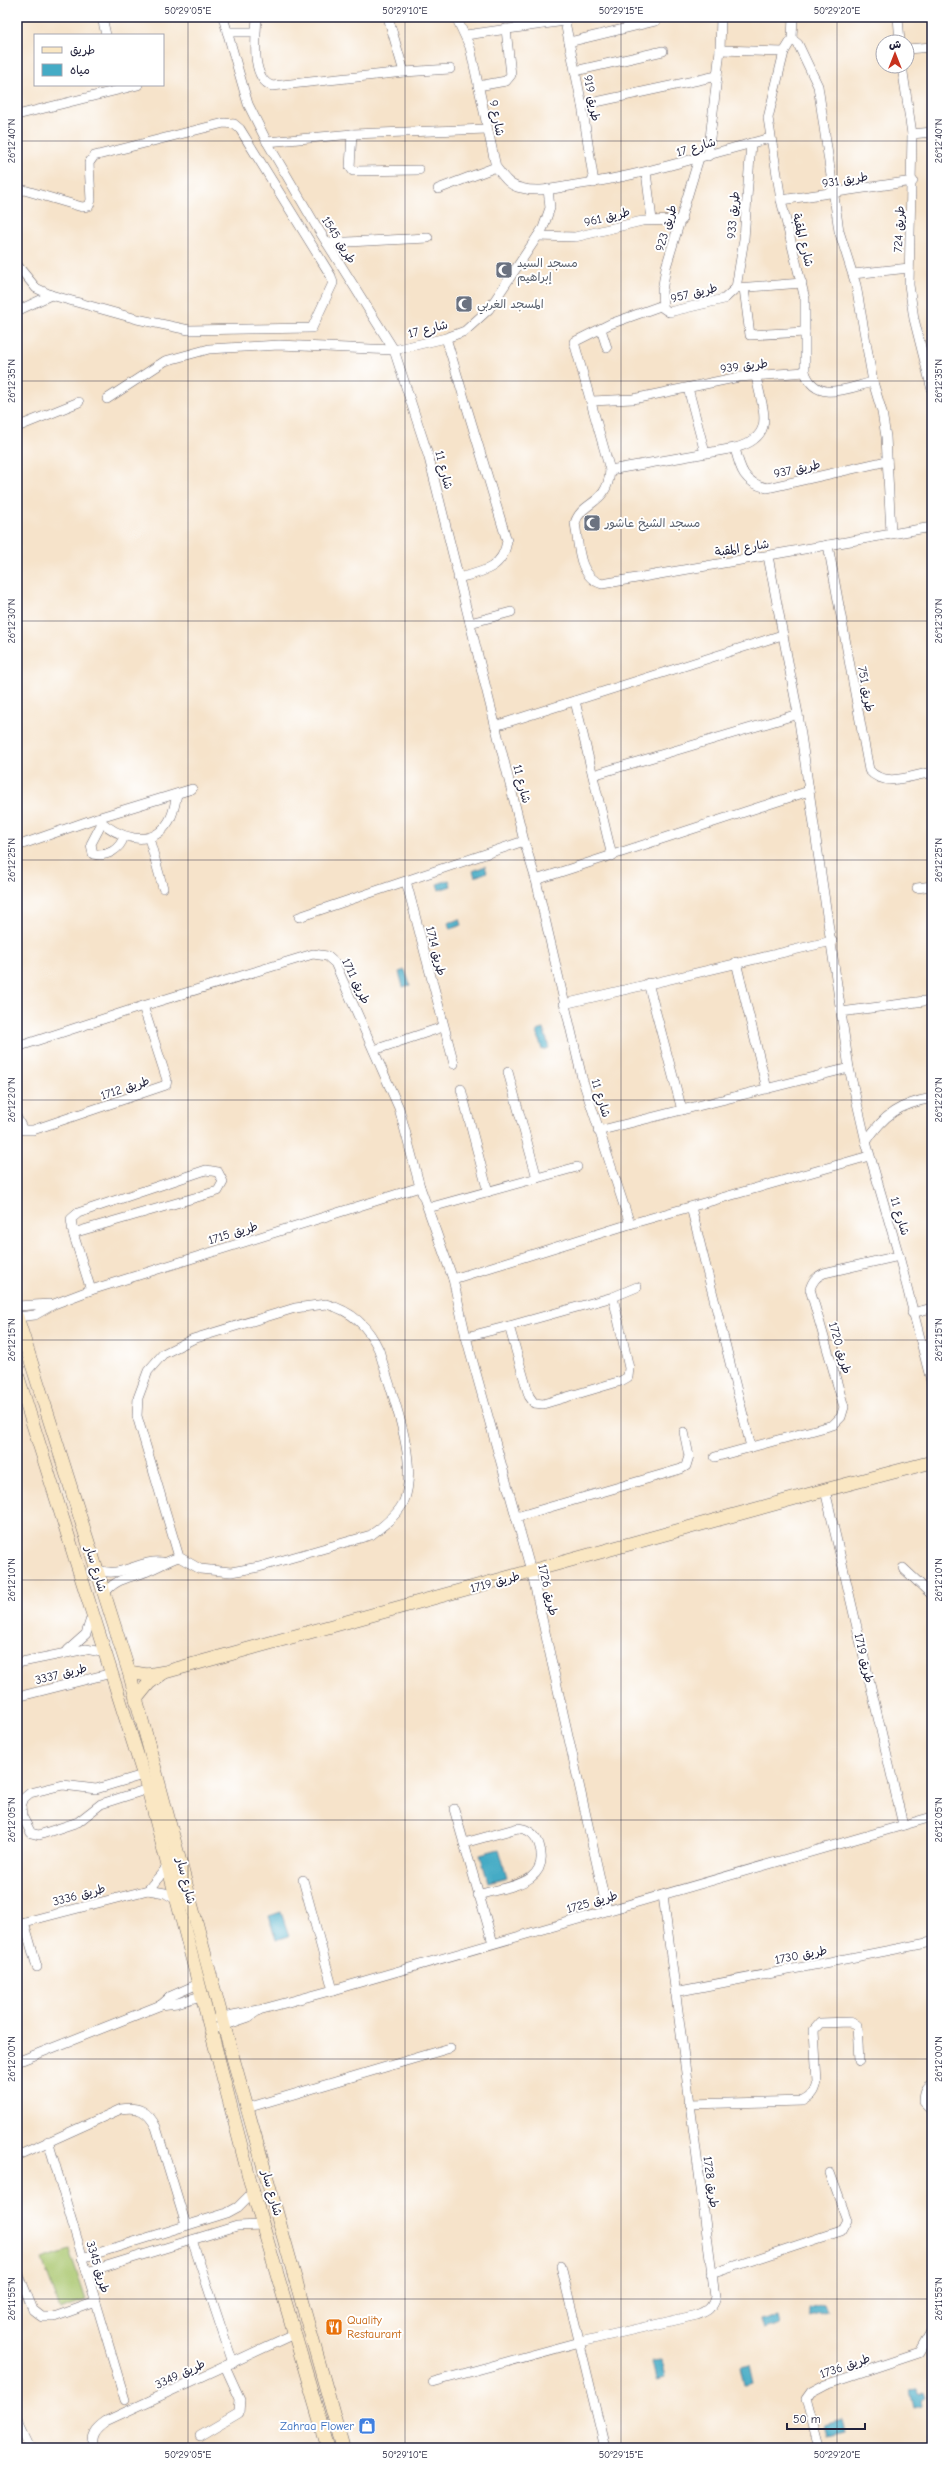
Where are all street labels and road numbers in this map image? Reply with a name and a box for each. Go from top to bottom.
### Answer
street label: طريق 919 [581,74,603,122]
street label: شارع 9 [485,99,507,138]
street label: شارع 17 [675,135,718,161]
street label: طريق 931 [821,169,869,191]
street label: طريق 933 [724,191,742,239]
street label: طريق 923 [652,203,680,253]
street label: طريق 961 [583,205,631,229]
street label: طريق 724 [891,205,907,253]
street label: شارع المقبة [788,212,816,269]
street label: طريق 1545 [319,214,359,266]
street label: طريق 957 [669,280,719,306]
street label: شارع 17 [407,317,450,343]
street label: طريق 939 [719,356,769,376]
street label: شارع 11 [430,449,456,491]
street label: طريق 937 [772,457,822,481]
street label: شارع المقبة [714,537,770,561]
street label: طريق 751 [855,665,877,713]
street label: شارع 11 [508,763,534,805]
street label: طريق 1714 [423,925,449,977]
street label: طريق 1711 [339,956,373,1006]
street label: طريق 1712 [99,1074,151,1102]
street label: شارع 11 [587,1077,613,1120]
street label: شارع 11 [886,1195,912,1238]
street label: طريق 1715 [207,1219,259,1247]
street label: طريق 1720 [826,1320,854,1376]
street label: شارع سار [80,1543,110,1594]
street label: طريق 1726 [535,1563,561,1617]
street label: طريق 1719 [469,1569,521,1595]
street label: طريق 1719 [851,1632,877,1684]
street label: طريق 3337 [34,1661,88,1687]
street label: شارع سار [171,1855,198,1906]
street label: طريق 3336 [51,1881,107,1909]
street label: طريق 1725 [565,1888,619,1916]
street label: طريق 1730 [774,1943,828,1967]
street label: طريق 1728 [700,2155,722,2209]
street label: شارع سار [257,2167,285,2218]
street label: طريق 3345 [83,2239,113,2295]
street label: طريق 1736 [818,2351,872,2381]
street label: طريق 3349 [153,2356,207,2392]

